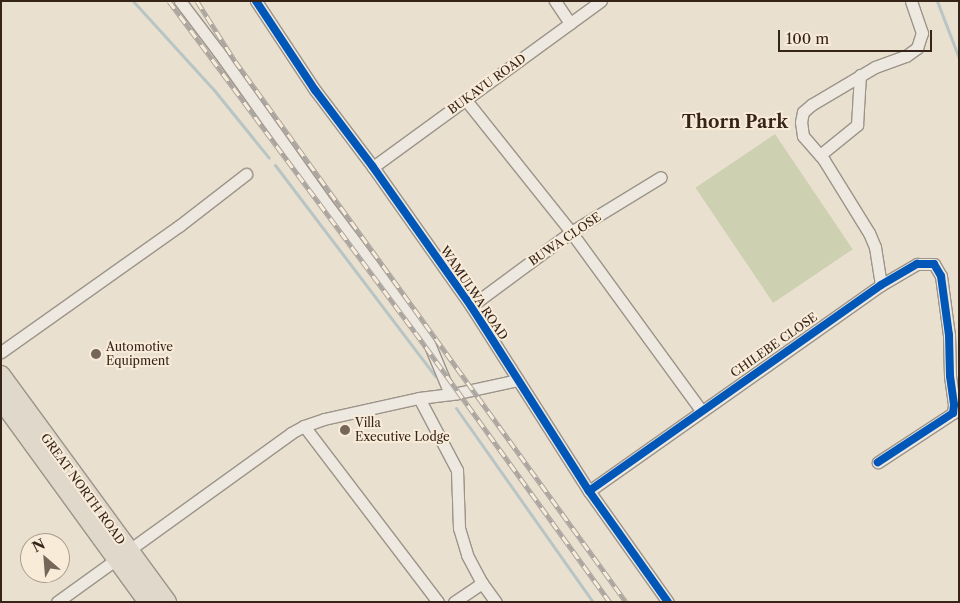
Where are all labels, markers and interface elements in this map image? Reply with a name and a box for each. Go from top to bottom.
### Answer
scale bar [780,20,934,52]
text: 100 m [786,29,829,48]
street label: BUKAVU ROAD [445,51,529,117]
district label: Thorn Park [682,111,788,133]
street label: BUWA CLOSE [526,209,604,269]
street label: WAMULWA ROAD [437,243,511,343]
street label: CHILEBE CLOSE [728,310,820,380]
place label: Automotive Equipment [106,340,173,368]
marker: Automotive Equipment [90,348,102,360]
place label: Villa Executive Lodge [355,416,450,444]
marker: Villa Executive Lodge [339,424,351,436]
street label: GREAT NORTH ROAD [38,430,128,548]
north arrow [20,533,70,583]

